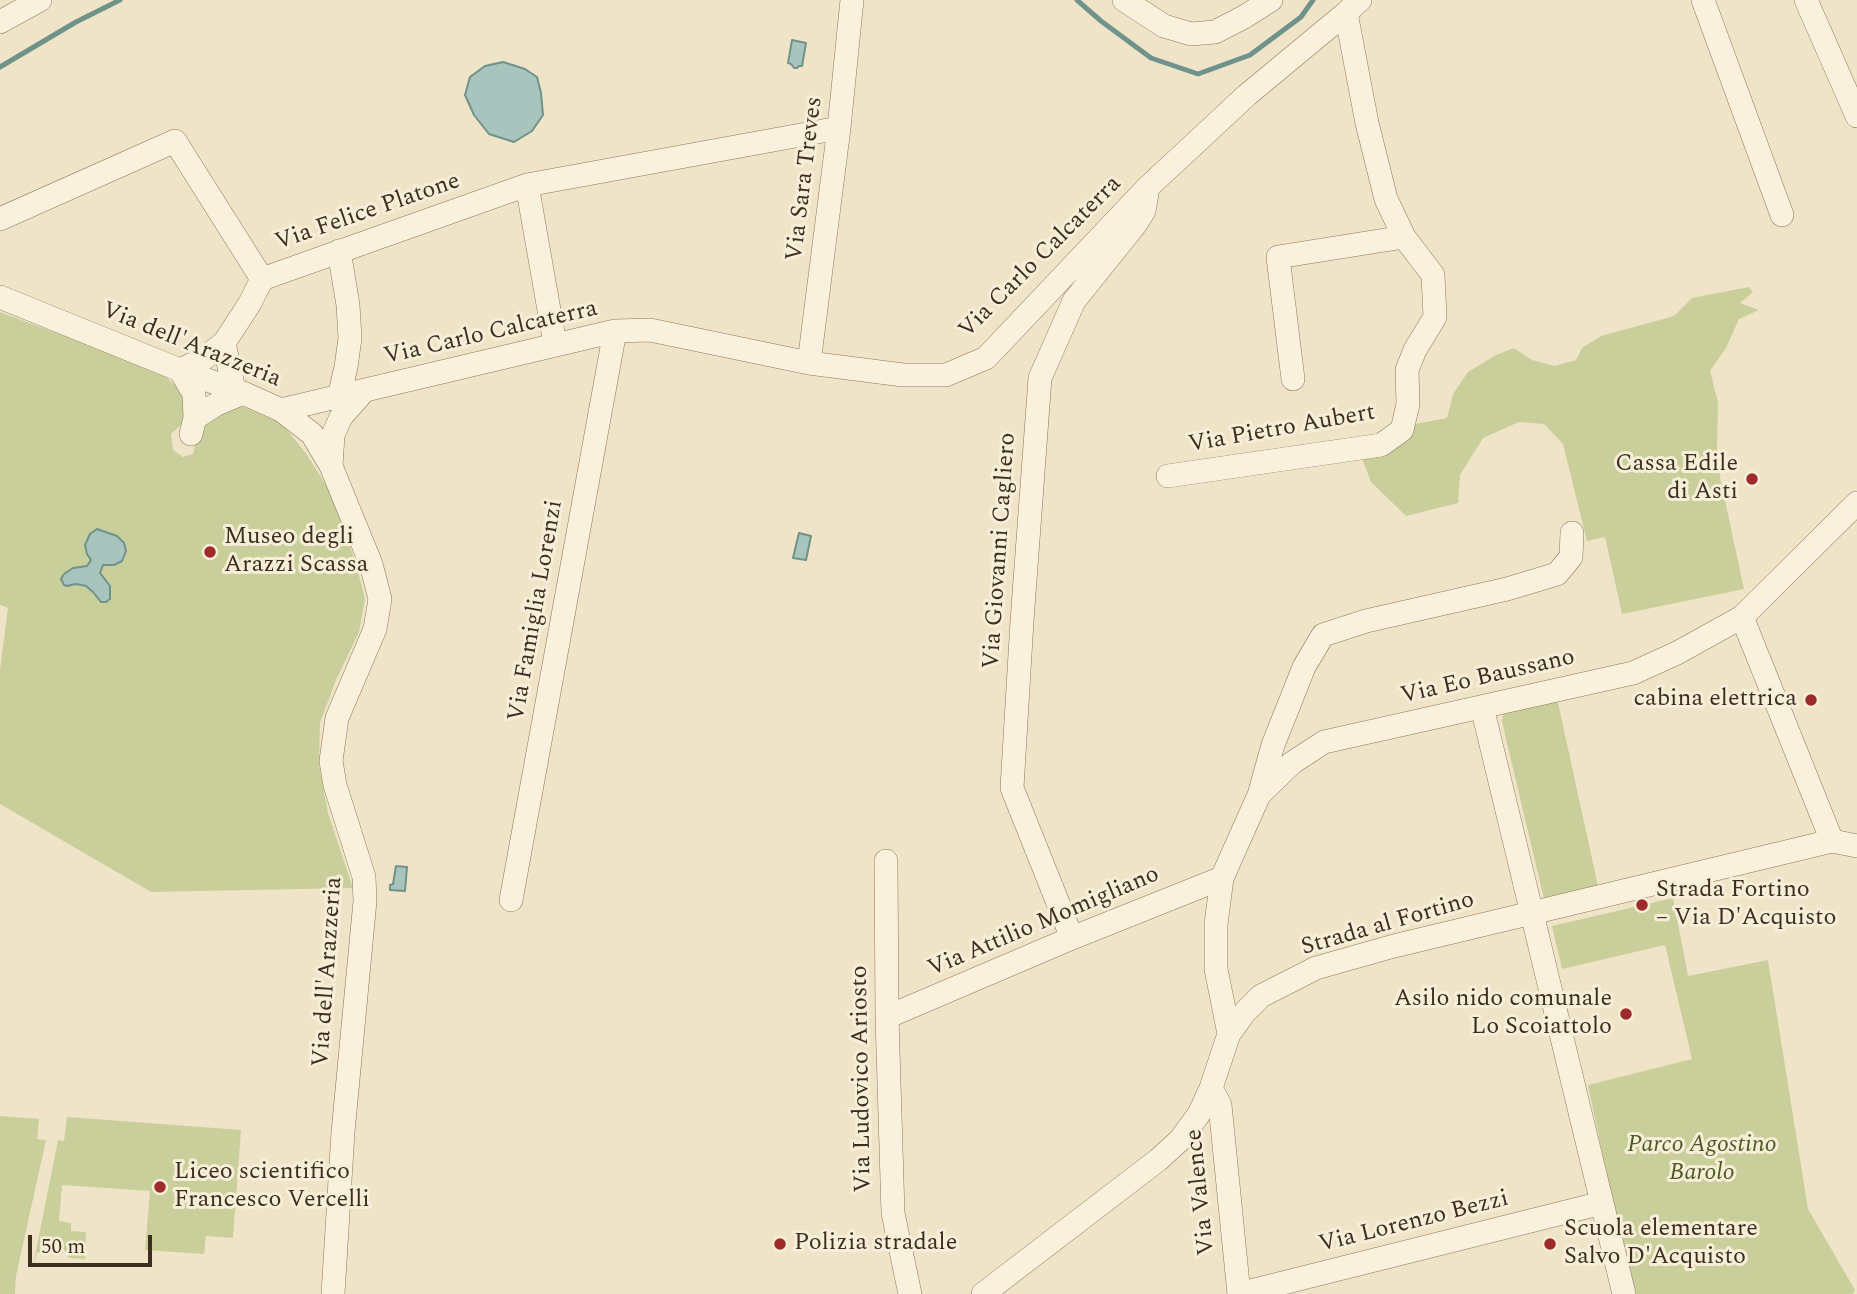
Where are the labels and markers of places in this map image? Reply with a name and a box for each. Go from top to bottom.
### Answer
place label: Cassa Edile di Asti [1615,451,1738,507]
marker: Cassa Edile di Asti [1744,471,1760,487]
place label: Museo degli Arazzi Scassa [224,524,369,580]
marker: Museo degli Arazzi Scassa [202,544,218,560]
place label: cabina elettrica [1634,686,1797,714]
marker: cabina elettrica [1803,692,1819,708]
place label: Strada Fortino – Via D'Acquisto [1656,877,1837,933]
marker: Strada Fortino – Via D'Acquisto [1634,897,1650,913]
place label: Asilo nido comunale Lo Scoiattolo [1394,986,1612,1042]
marker: Asilo nido comunale Lo Scoiattolo [1618,1006,1634,1022]
place label: Liceo scientifico Francesco Vercelli [174,1159,370,1215]
marker: Liceo scientifico Francesco Vercelli [152,1179,168,1195]
place label: Scuola elementare Salvo D'Acquisto [1564,1216,1758,1272]
place label: Polizia stradale [794,1230,957,1258]
marker: Polizia stradale [772,1236,788,1252]
marker: Scuola elementare Salvo D'Acquisto [1542,1236,1558,1252]

